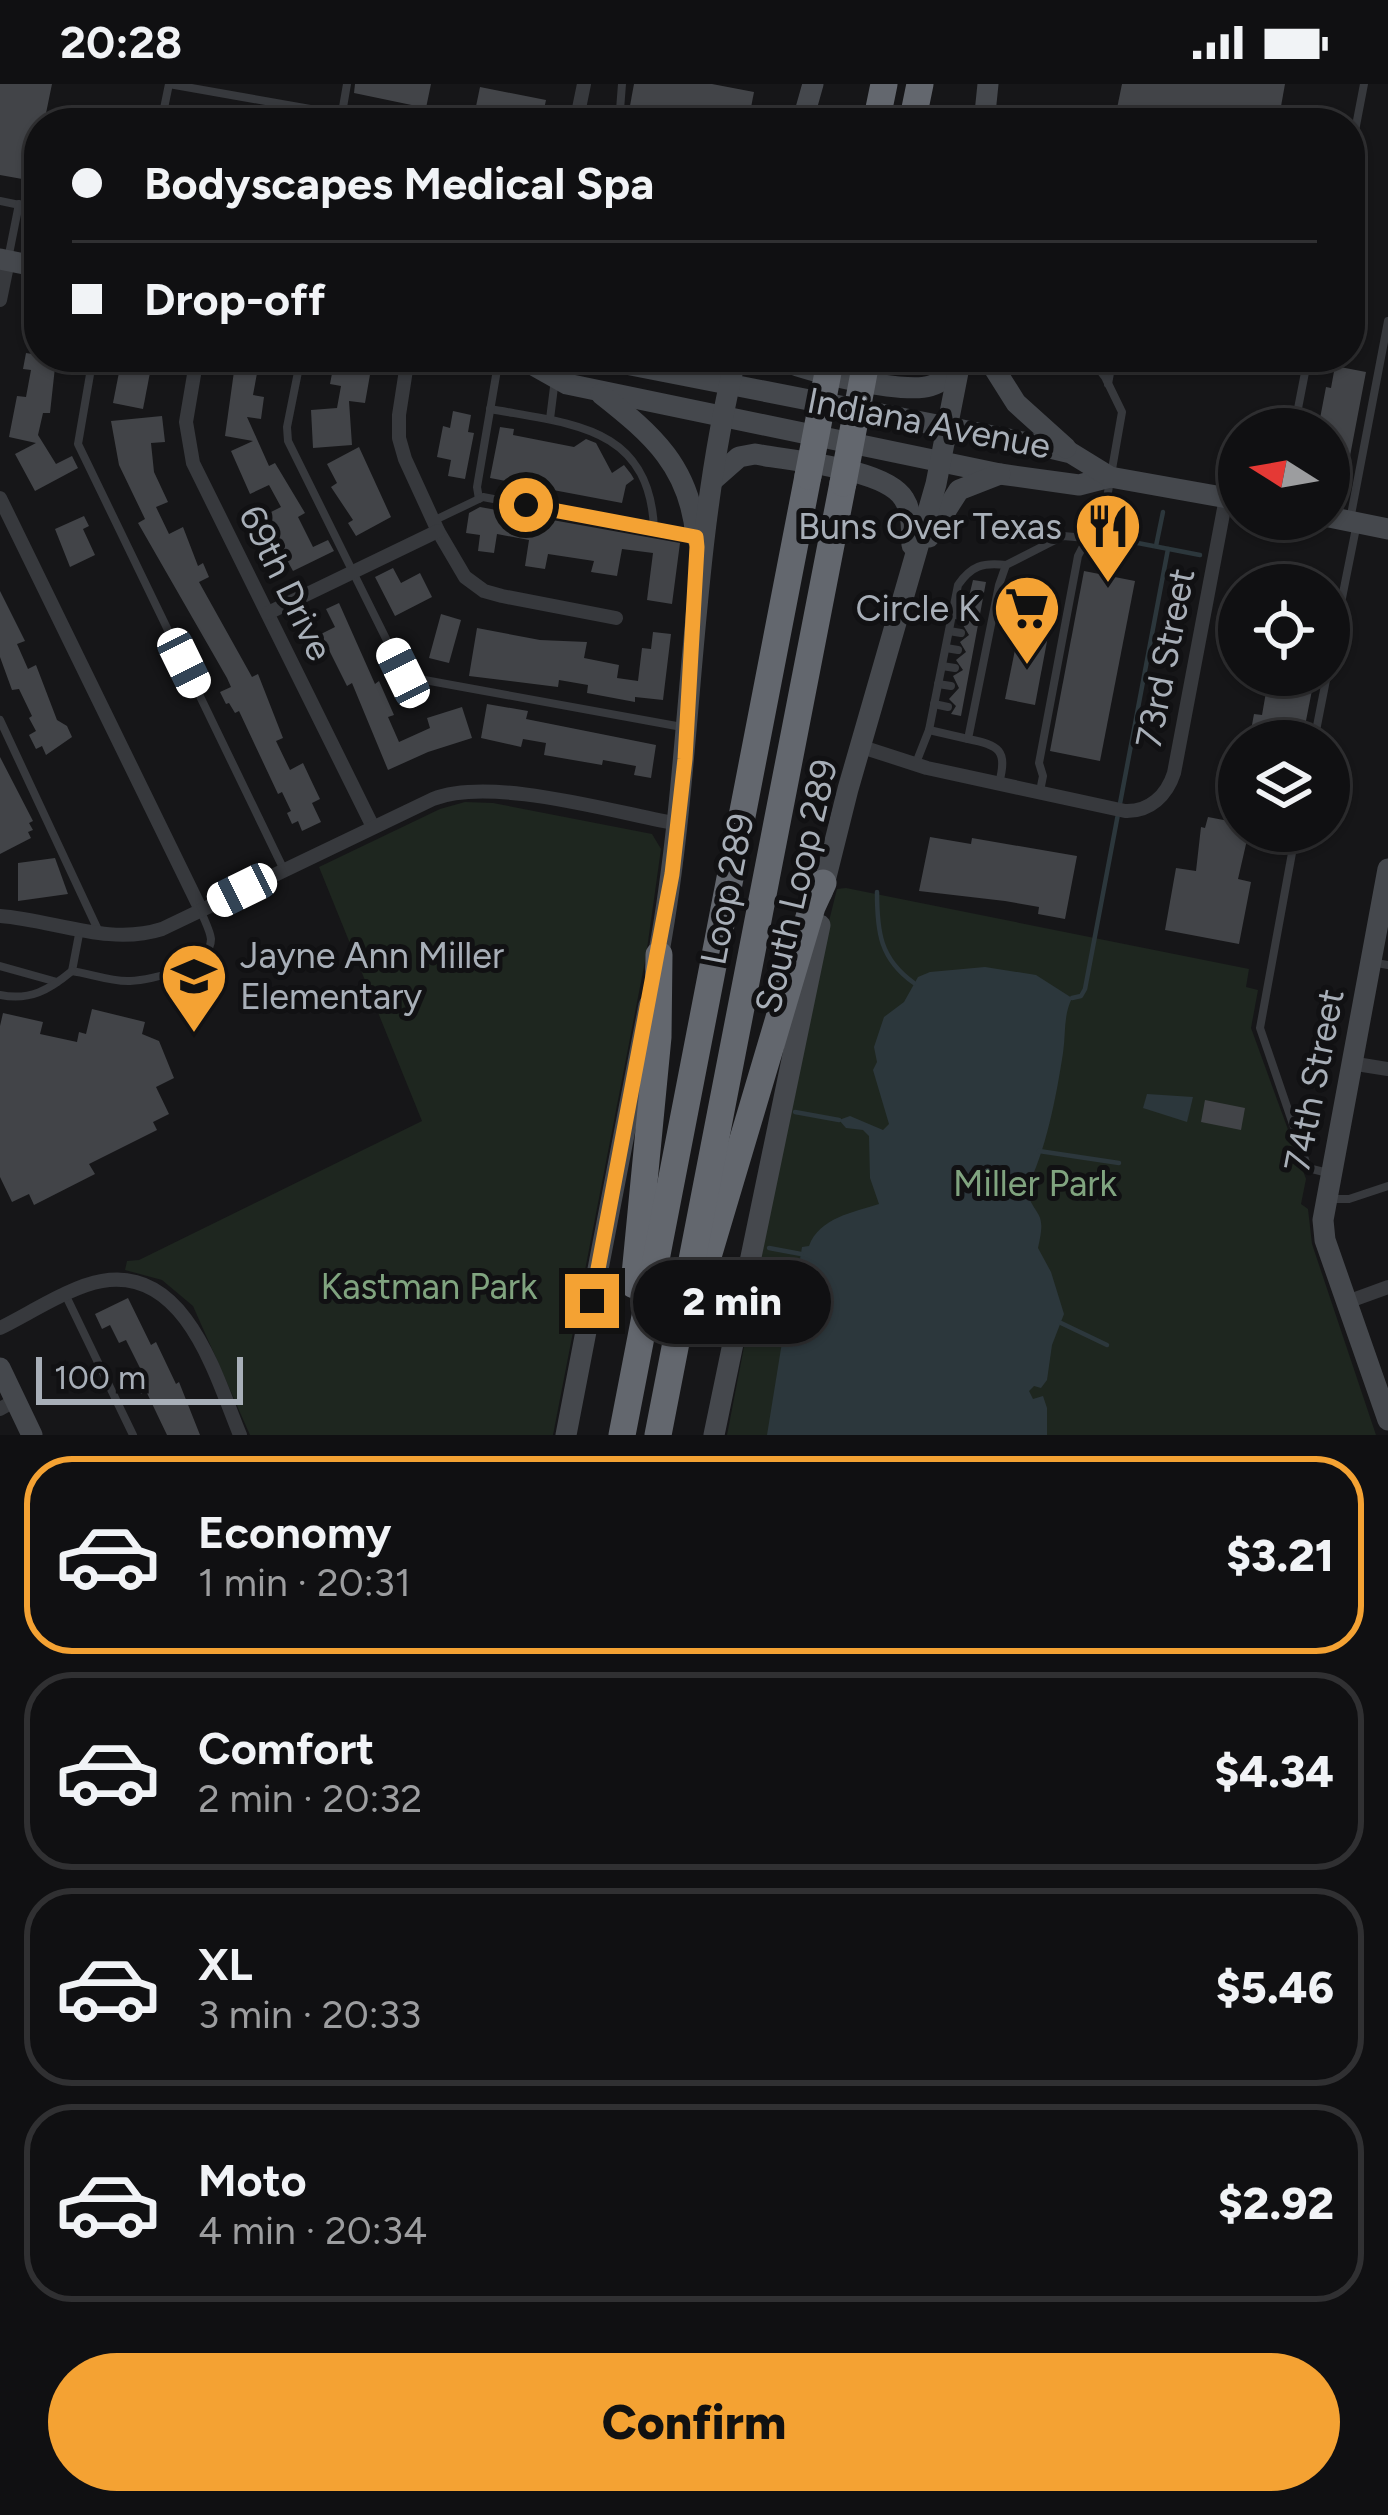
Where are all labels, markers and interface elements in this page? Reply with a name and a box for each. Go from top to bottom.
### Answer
text: 20:28 [60,15,182,69]
text: Bodyscapes Medical Spa [144,156,654,210]
text: Drop-off [144,272,326,326]
street label: Indiana Avenue [804,378,1054,468]
north arrow [1218,408,1350,540]
map controls [1218,408,1350,852]
route start [499,478,553,532]
restaurant icon: Buns Over Texas [1073,491,1143,585]
street label: 69th Drive [230,499,342,667]
place label: Buns Over Texas [798,505,1062,548]
button: locate [1218,564,1350,696]
street label: 73rd Street [1127,565,1203,751]
supermarket icon: Circle K [992,573,1062,667]
place label: Circle K [856,587,980,630]
car [152,623,216,703]
car [371,633,435,713]
button: layers [1218,720,1350,852]
street label: South Loop 289 [746,755,846,1017]
street label: Loop 289 [691,810,763,968]
car [202,858,282,922]
place label: Jayne Ann Miller Elementary [240,934,504,1018]
school or university icon: Jayne Ann Miller Elementary [159,941,229,1035]
street label: 74th Street [1275,985,1353,1175]
park label: Miller Park [953,1162,1117,1205]
callout: 2 min [634,1259,832,1343]
park label: Kastman Park [321,1265,538,1308]
route end [565,1274,619,1328]
text: 2 min [682,1278,782,1325]
scale bar [36,1351,243,1404]
text: 100 m [54,1358,146,1397]
icon: car [54,1501,162,1609]
text: Economy [198,1505,391,1559]
text: $3.21 [1226,1528,1334,1582]
text: 1 min · 20:31 [198,1559,411,1606]
icon: car [54,1717,162,1825]
text: Comfort [198,1721,374,1775]
text: $4.34 [1214,1744,1334,1798]
text: 2 min · 20:32 [198,1775,422,1822]
icon: car [54,1933,162,2041]
text: XL [198,1937,253,1991]
text: $5.46 [1216,1960,1334,2014]
text: 3 min · 20:33 [198,1991,421,2038]
icon: car [54,2149,162,2257]
text: Moto [198,2153,307,2207]
text: $2.92 [1218,2176,1334,2230]
text: 4 min · 20:34 [198,2207,427,2254]
button: Confirm [48,2353,1340,2491]

